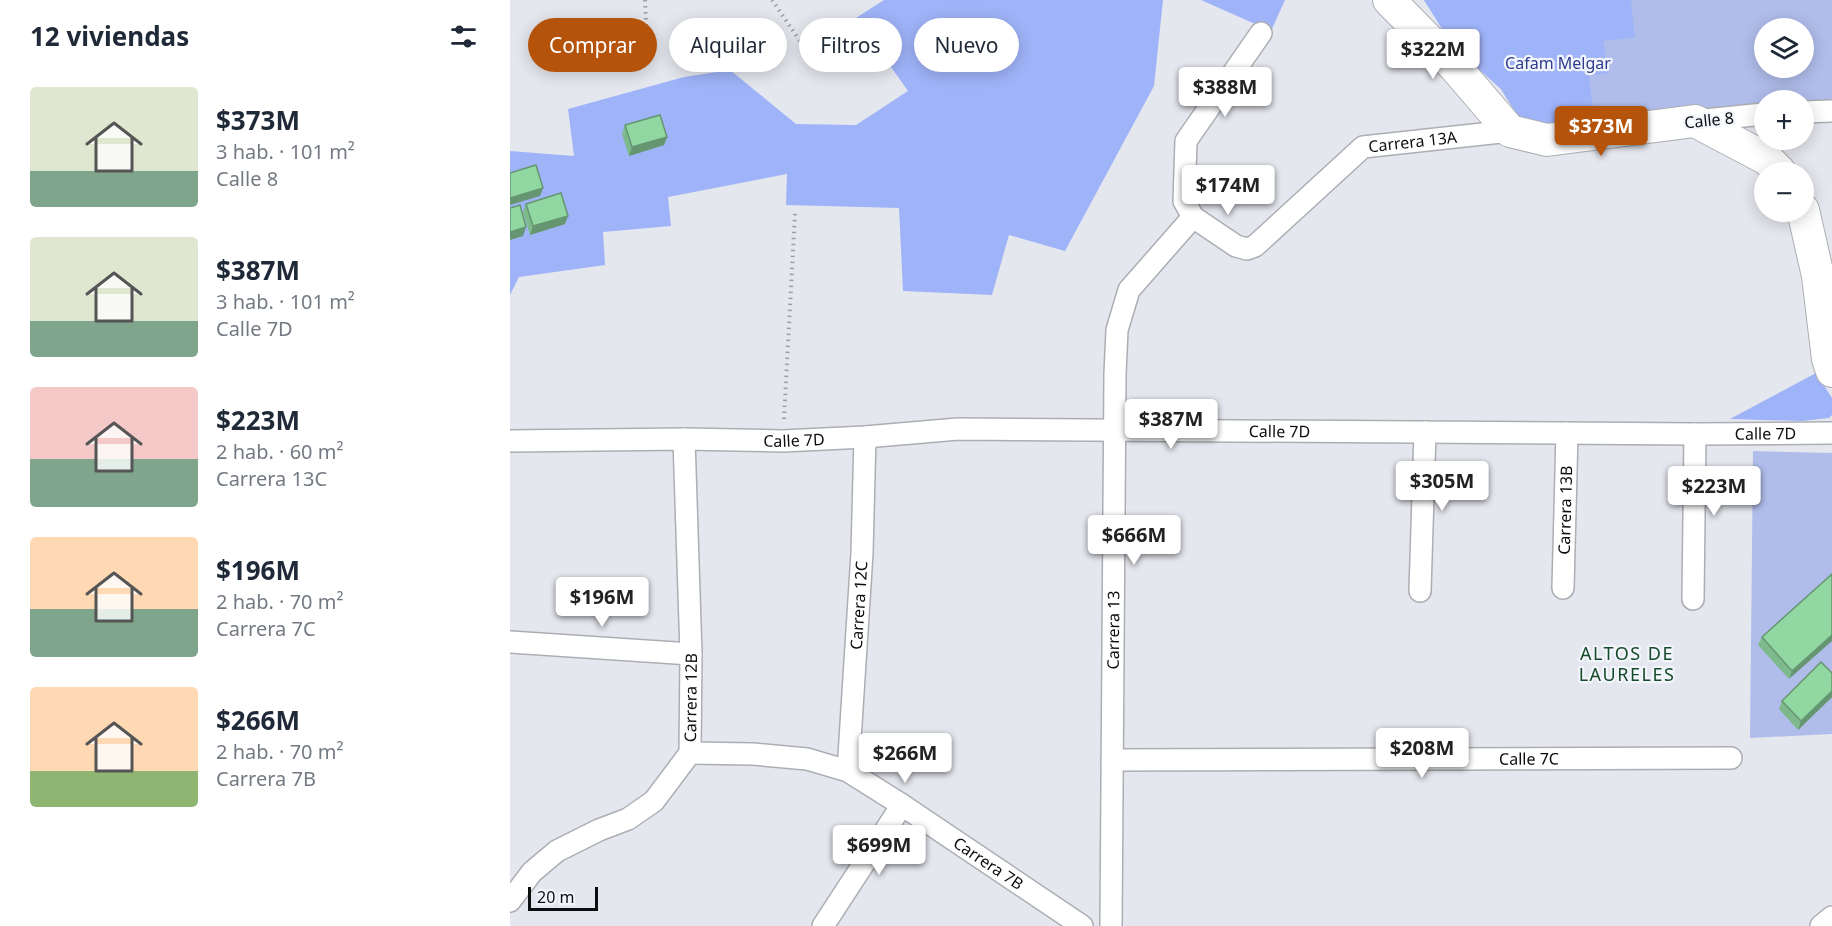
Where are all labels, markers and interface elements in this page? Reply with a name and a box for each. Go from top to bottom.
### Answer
text: 12 viviendas [30,18,189,54]
chip: Comprar [528,18,657,72]
chip: Alquilar [669,18,787,72]
chip: Filtros [799,18,902,72]
chip: Nuevo [914,18,1019,72]
map controls [1754,18,1814,222]
button: layers [1754,18,1814,78]
icon: filters [447,20,480,53]
pin: $322M [1391,29,1475,80]
text: $322M [1401,35,1465,62]
park label: Cafam Melgar [1505,52,1611,74]
pin: $388M [1183,67,1267,118]
text: $388M [1193,73,1257,100]
button: + [1754,90,1814,150]
text: $373M [216,102,300,138]
pin: $373M [1559,106,1643,157]
street label: Calle 8 [1683,106,1735,134]
icon: home [78,111,150,183]
text: $373M [1569,112,1633,139]
street label: Carrera 13A [1367,126,1459,157]
text: 3 hab. · 101 m² [216,138,355,165]
button: − [1754,162,1814,222]
text: Calle 8 [216,165,278,192]
pin: $174M [1186,165,1270,216]
text: $174M [1196,171,1260,198]
text: $387M [216,252,300,288]
icon: home [78,261,150,333]
text: 3 hab. · 101 m² [216,288,355,315]
text: Calle 7D [216,315,293,342]
pin: $387M [1129,399,1213,450]
text: $223M [216,402,300,438]
text: $387M [1139,405,1203,432]
icon: home [78,411,150,483]
street label: Calle 7D [1249,420,1310,442]
street label: Calle 7D [1735,422,1796,445]
street label: Calle 7D [763,428,825,452]
text: 2 hab. · 60 m² [216,438,343,465]
pin: $305M [1400,461,1484,512]
text: Carrera 13C [216,465,327,492]
street label: Carrera 13B [1553,465,1577,555]
pin: $223M [1672,466,1756,517]
text: $305M [1410,467,1474,494]
text: $223M [1682,472,1746,499]
pin: $666M [1092,515,1176,566]
text: $666M [1102,521,1166,548]
text: $196M [216,552,300,588]
street label: Carrera 12C [845,560,872,650]
icon: home [78,561,150,633]
pin: $196M [560,577,644,628]
text: $196M [570,583,634,610]
text: 2 hab. · 70 m² [216,588,343,615]
street label: Carrera 13 [1102,591,1124,669]
text: Carrera 7C [216,615,316,642]
district label: ALTOS DE LAURELES [1579,641,1675,686]
street label: Carrera 12B [679,653,702,742]
text: $266M [216,702,300,738]
icon: home [78,711,150,783]
pin: $208M [1380,728,1464,779]
pin: $266M [863,733,947,784]
text: $208M [1390,734,1454,761]
text: 2 hab. · 70 m² [216,738,343,765]
text: $266M [873,739,937,766]
street label: Calle 7C [1499,748,1559,770]
text: Carrera 7B [216,765,316,792]
pin: $699M [837,825,921,876]
text: $699M [847,831,911,858]
street label: Carrera 7B [949,832,1028,895]
scale bar [528,884,598,912]
text: 20 m [537,886,574,908]

